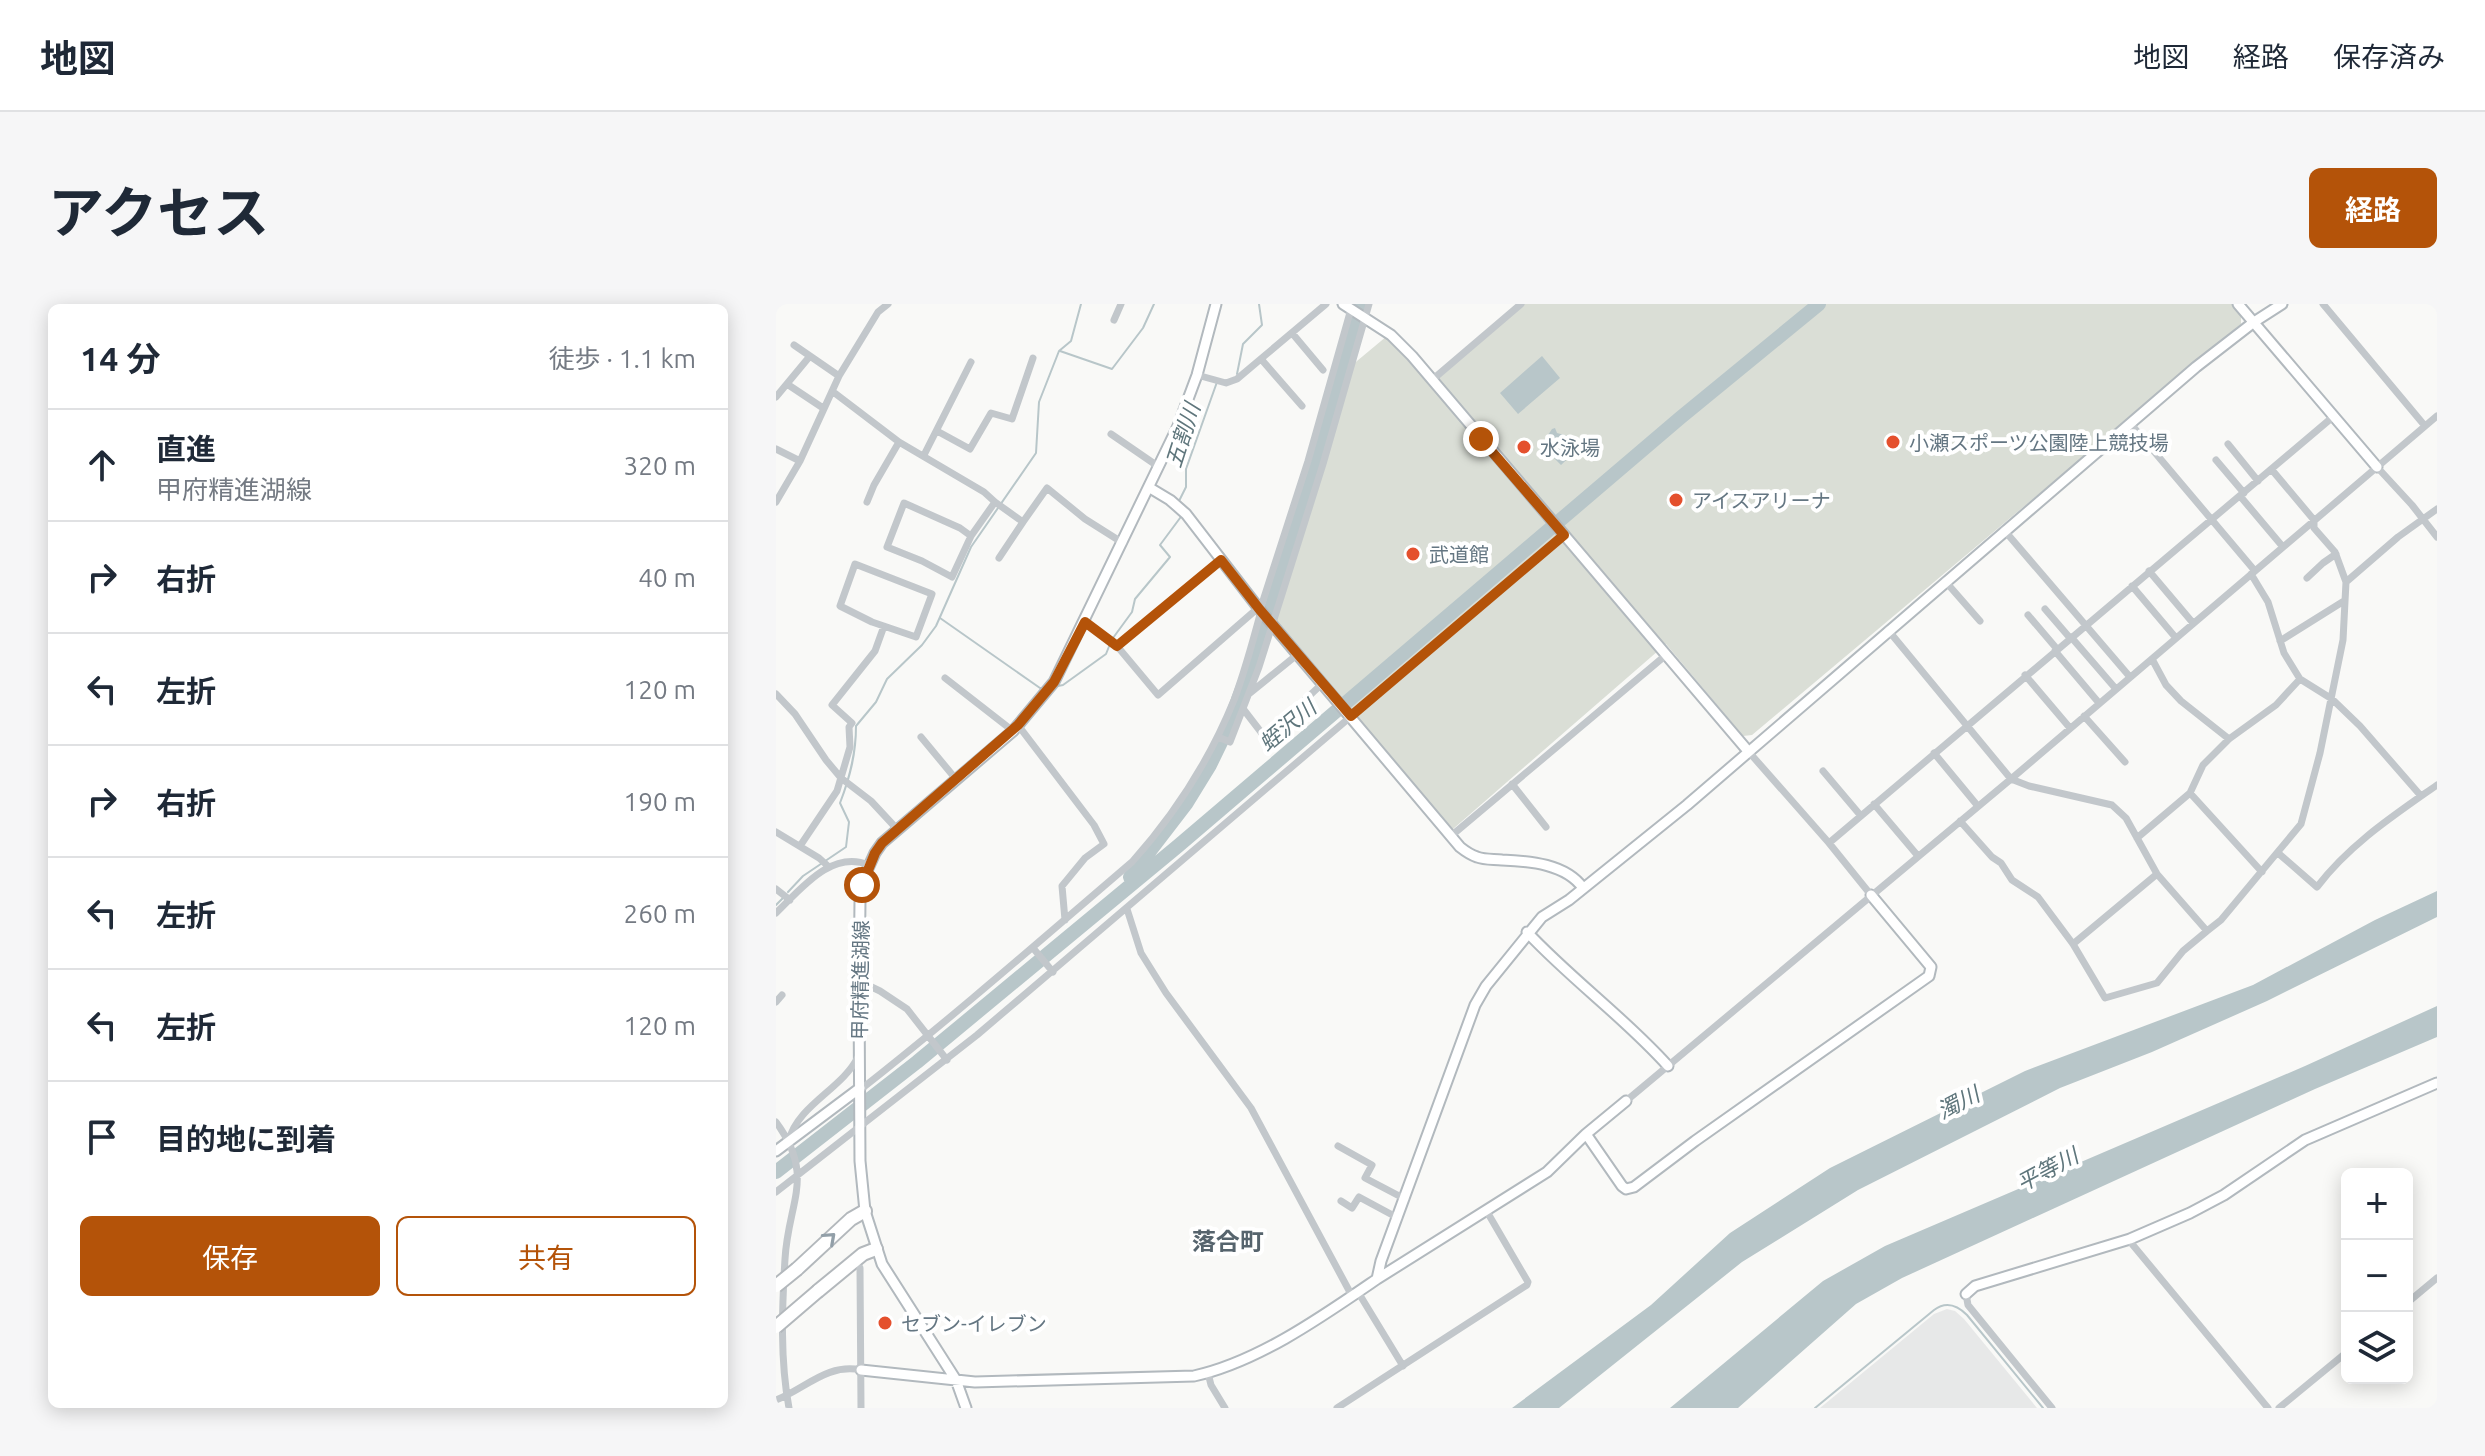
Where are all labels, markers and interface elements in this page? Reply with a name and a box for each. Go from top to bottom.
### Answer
text: 地図 [40,37,116,79]
text: 地図 [2133,41,2189,72]
text: 経路 [2233,41,2289,72]
text: 保存済み [2333,41,2445,72]
button: 経路 [2309,168,2437,248]
text: アクセス [48,181,269,244]
text: 14 分 [80,339,160,377]
text: 徒歩 · 1.1 km [548,344,696,373]
water label: 五割川 [1160,398,1205,470]
route end [1463,421,1499,457]
place label: 小瀬スポーツ公園陸上競技場 [1909,431,2169,454]
text: 直進 [156,432,216,466]
marker: 小瀬スポーツ公園陸上競技場 [1884,433,1902,451]
place label: 水泳場 [1540,436,1600,459]
marker: 水泳場 [1515,438,1533,456]
icon: ahead [80,443,124,487]
text: 320 m [624,451,696,480]
text: 甲府精進湖線 [156,475,312,504]
place label: アイスアリーナ [1692,489,1830,512]
marker: アイスアリーナ [1667,491,1685,509]
place label: 武道館 [1429,543,1489,566]
marker: 武道館 [1404,545,1422,563]
icon: right [80,555,124,599]
text: 右折 [156,562,216,596]
text: 40 m [638,563,696,592]
icon: left [80,667,124,711]
text: 左折 [156,674,216,708]
text: 120 m [624,675,696,704]
water label: 蛭沢川 [1254,693,1322,756]
icon: right [80,779,124,823]
text: 右折 [156,786,216,820]
text: 190 m [624,787,696,816]
route start [844,867,880,903]
icon: left [80,891,124,935]
text: 左折 [156,898,216,932]
text: 260 m [624,899,696,928]
street label: 甲府精進湖線 [847,920,873,1040]
icon: left [80,1003,124,1047]
text: 左折 [156,1010,216,1044]
text: 120 m [624,1011,696,1040]
water label: 濁川 [1933,1080,1985,1123]
icon: arrive [80,1115,124,1159]
text: 目的地に到着 [156,1122,336,1156]
water label: 平等川 [2012,1142,2084,1196]
map controls [2341,1168,2413,1384]
button: + [2341,1168,2413,1240]
button: 保存 [80,1216,380,1296]
button: 共有 [396,1216,696,1296]
district label: 落合町 [1192,1228,1264,1255]
one-way arrow [821,1234,836,1248]
button: − [2341,1240,2413,1312]
place label: セブン-イレブン [901,1312,1047,1335]
button: layers [2341,1312,2413,1384]
marker: セブン-イレブン [876,1314,894,1332]

